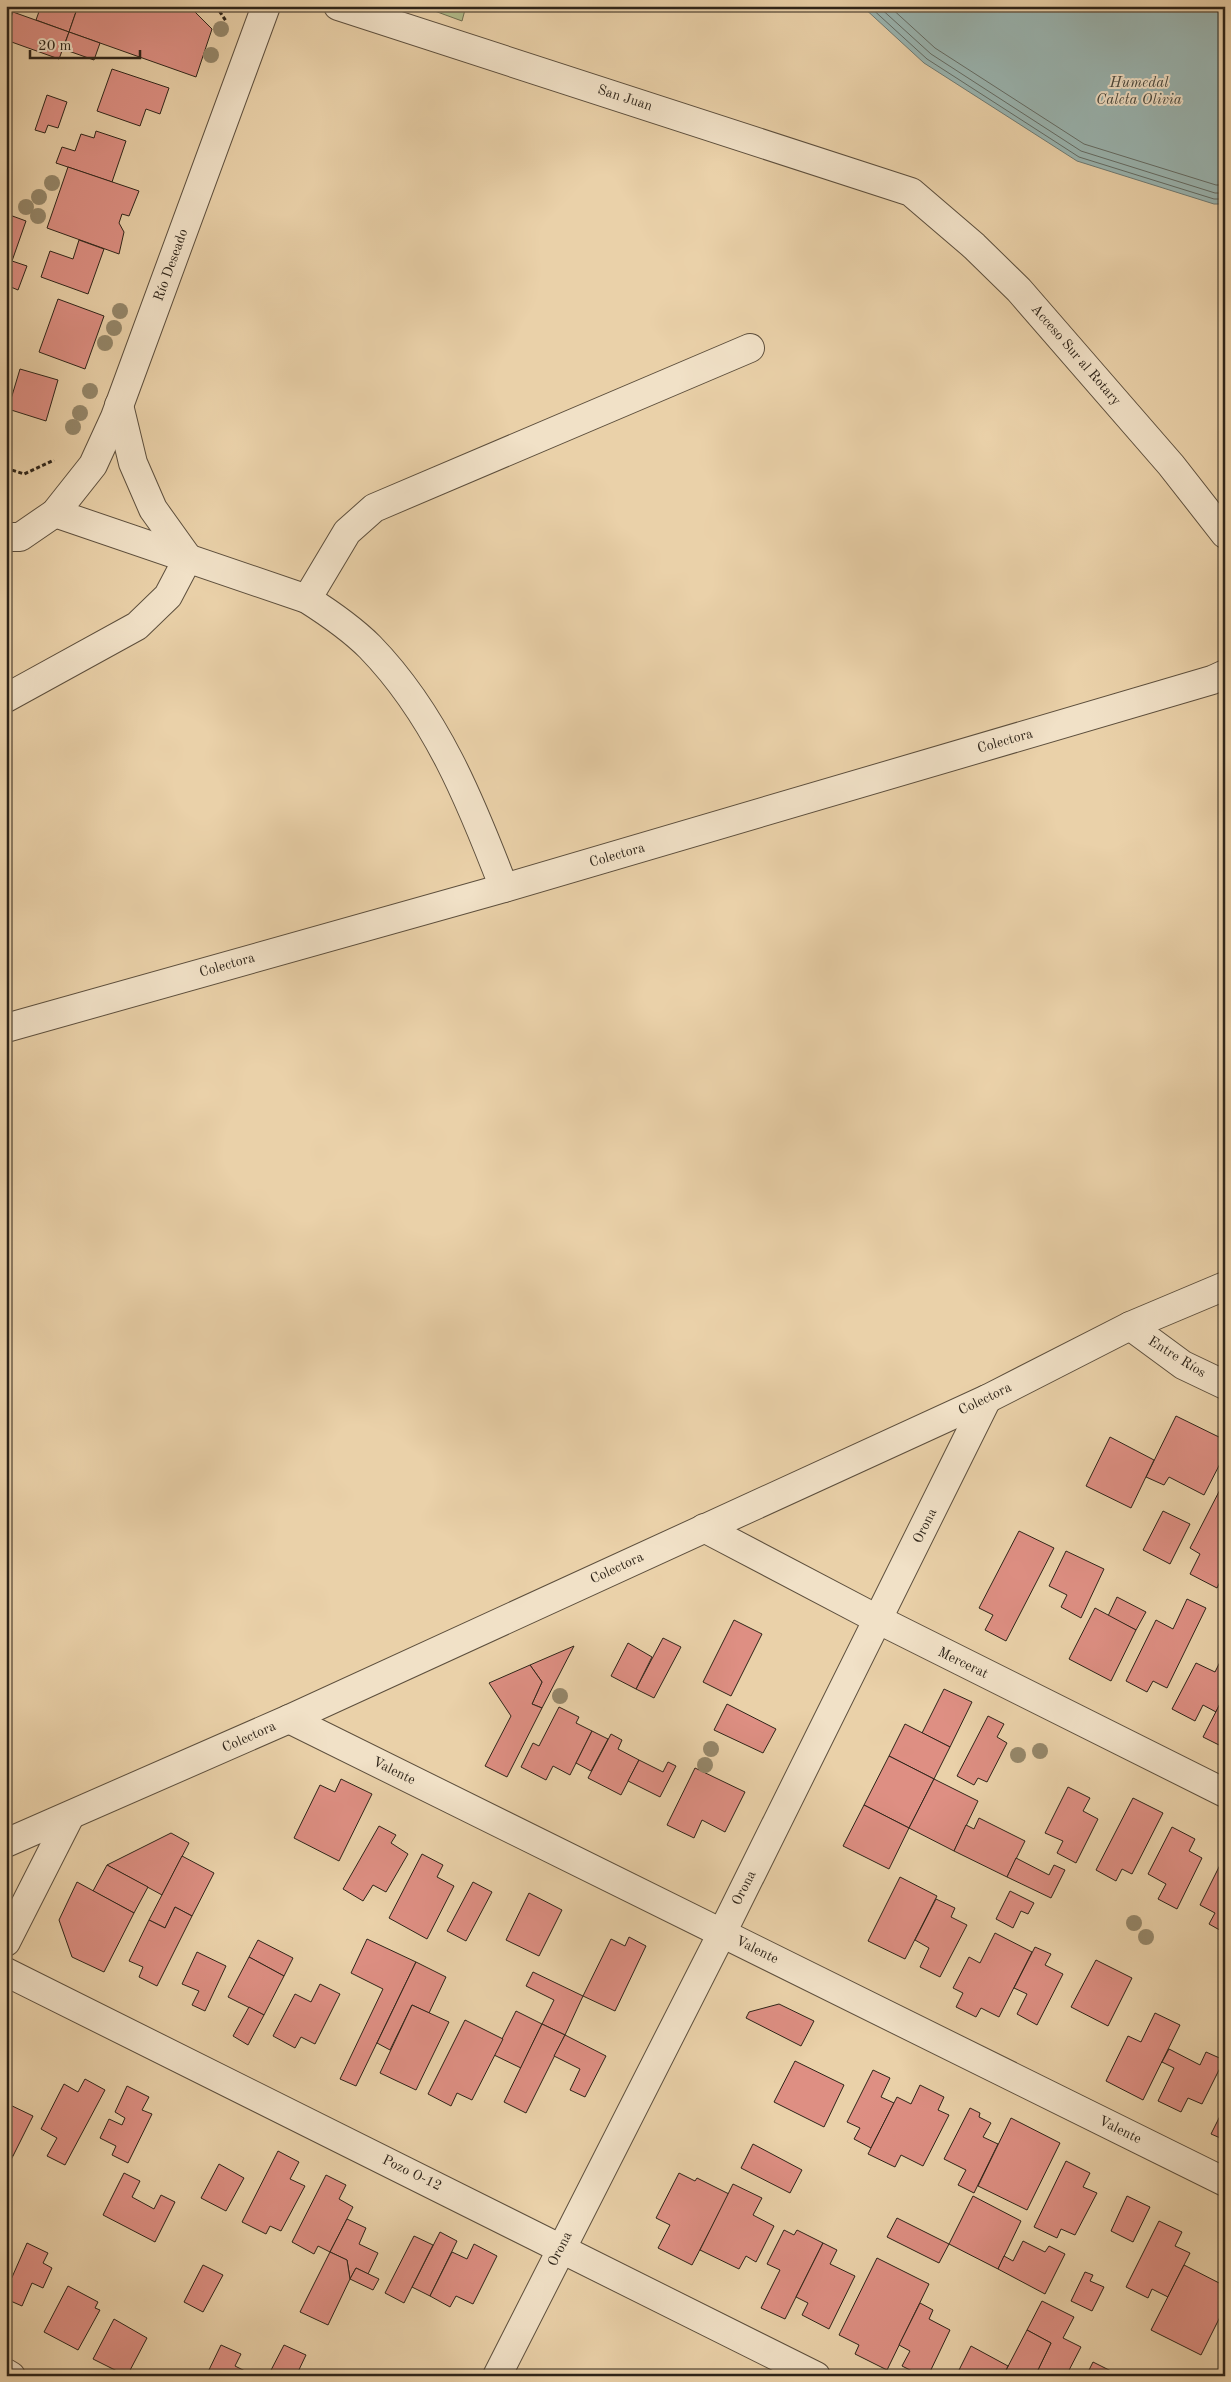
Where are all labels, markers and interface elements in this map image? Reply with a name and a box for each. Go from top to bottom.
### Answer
scale bar [30,28,140,60]
text: 20 m [38,39,72,54]
water label: Humedal Caleta Olivia [1096,76,1182,108]
street label: San Juan [596,83,654,114]
street label: Río Deseado [151,227,191,303]
street label: Acceso Sur al Rotary [1029,302,1124,409]
street label: Colectora [976,726,1034,756]
street label: Colectora [588,840,646,870]
street label: Colectora [198,950,256,980]
street label: Entre Ríos [1146,1334,1208,1380]
street label: Colectora [956,1380,1014,1418]
street label: Orona [911,1506,939,1546]
street label: Colectora [588,1550,646,1586]
street label: Mercerat [936,1645,990,1681]
street label: Colectora [220,1719,278,1755]
street label: Valente [370,1755,418,1787]
street label: Orona [729,1868,759,1908]
street label: Valente [733,1934,781,1966]
street label: Valente [1096,2114,1144,2146]
street label: Pozo O-12 [380,2153,444,2193]
street label: Orona [545,2229,575,2269]

